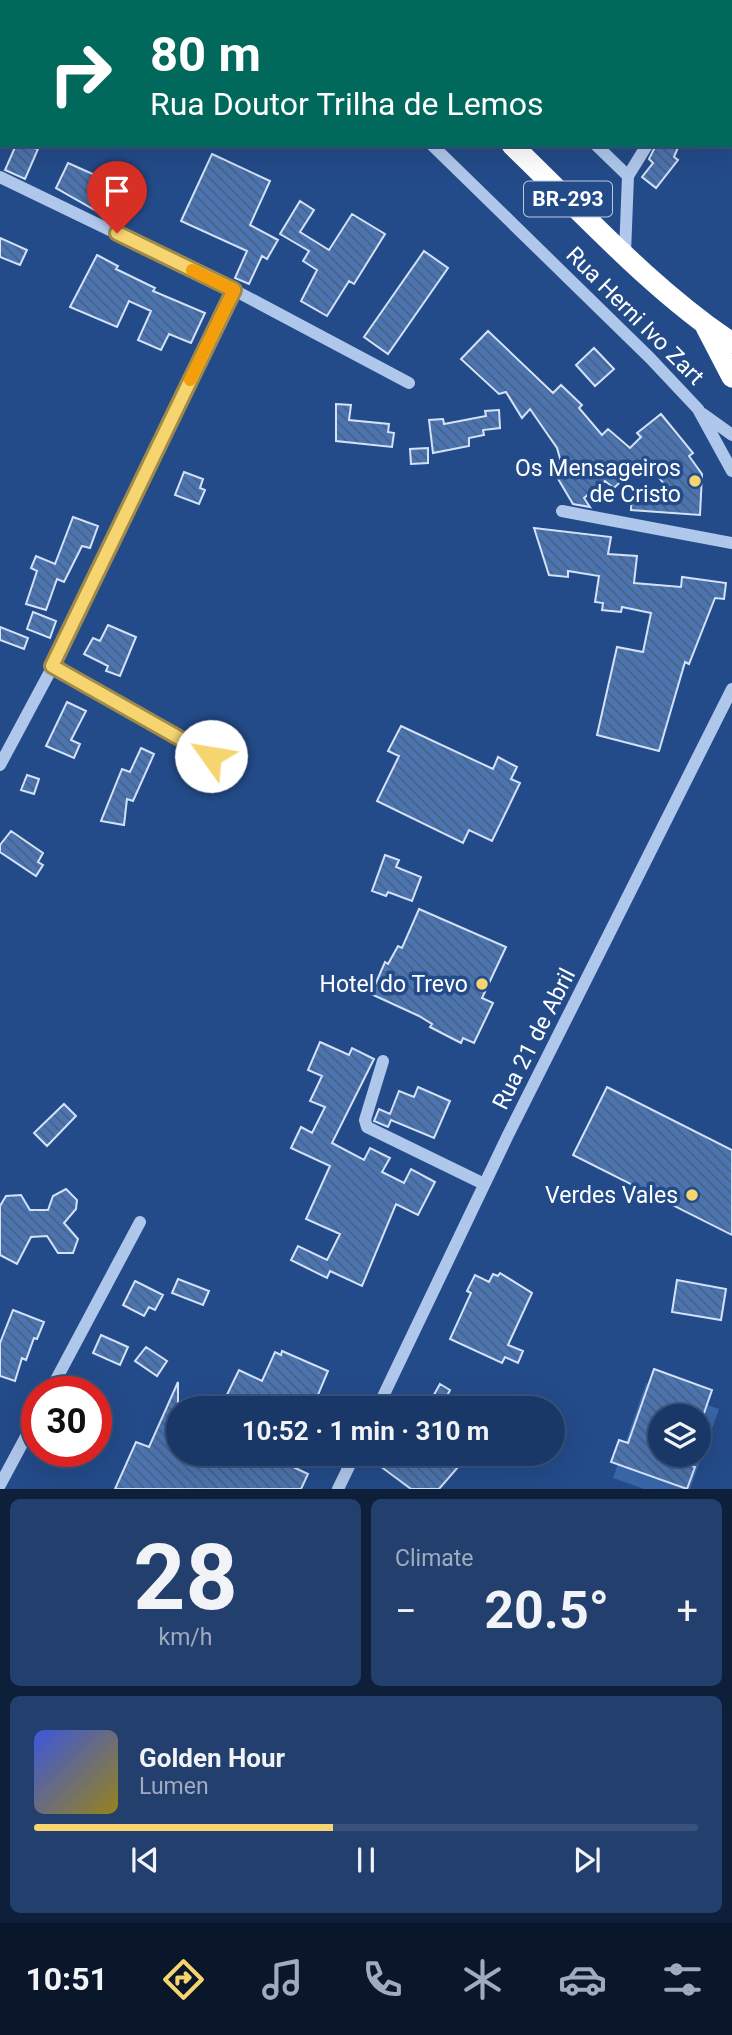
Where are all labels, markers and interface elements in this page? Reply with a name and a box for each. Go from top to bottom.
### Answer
text: 80 m [150,26,261,83]
icon: right [35,28,126,119]
text: Rua Doutor Trilha de Lemos [150,85,543,123]
pin [87,161,147,233]
icon: arrive [98,172,136,210]
road number: BR-293 [524,182,612,216]
street label: Rua Herni Ivo Zart [561,242,709,390]
place label: Os Mensageiros de Cristo [515,455,681,508]
marker: Os Mensageiros de Cristo [687,473,703,489]
position arrow [174,719,248,793]
street label: Rua 21 de Abril [487,964,581,1114]
place label: Hotel do Trevo [320,971,468,998]
marker: Hotel do Trevo [474,976,490,992]
place label: Verdes Vales [545,1182,678,1209]
marker: Verdes Vales [684,1187,700,1203]
speed limit sign: 30 [21,1376,112,1467]
map controls [648,1404,711,1467]
button: layers [648,1404,711,1467]
text: 10:52 · 1 min · 310 m [242,1416,489,1446]
text: 28 [133,1525,238,1631]
text: Climate [395,1545,474,1572]
text: 20.5° [484,1580,609,1641]
text: − [395,1589,417,1633]
text: + [676,1589,698,1633]
text: km/h [159,1624,213,1651]
text: Golden Hour [139,1743,285,1773]
text: Lumen [139,1773,209,1800]
icon: previous [126,1841,164,1879]
icon: pause [347,1841,385,1879]
icon: next [568,1841,606,1879]
icon: directions [159,1955,208,2004]
icon: music [258,1955,307,2004]
icon: phone [358,1955,407,2004]
icon: climate [458,1955,507,2004]
icon: car [558,1955,607,2004]
icon: filters [658,1955,707,2004]
text: 10:51 [25,1960,108,1998]

